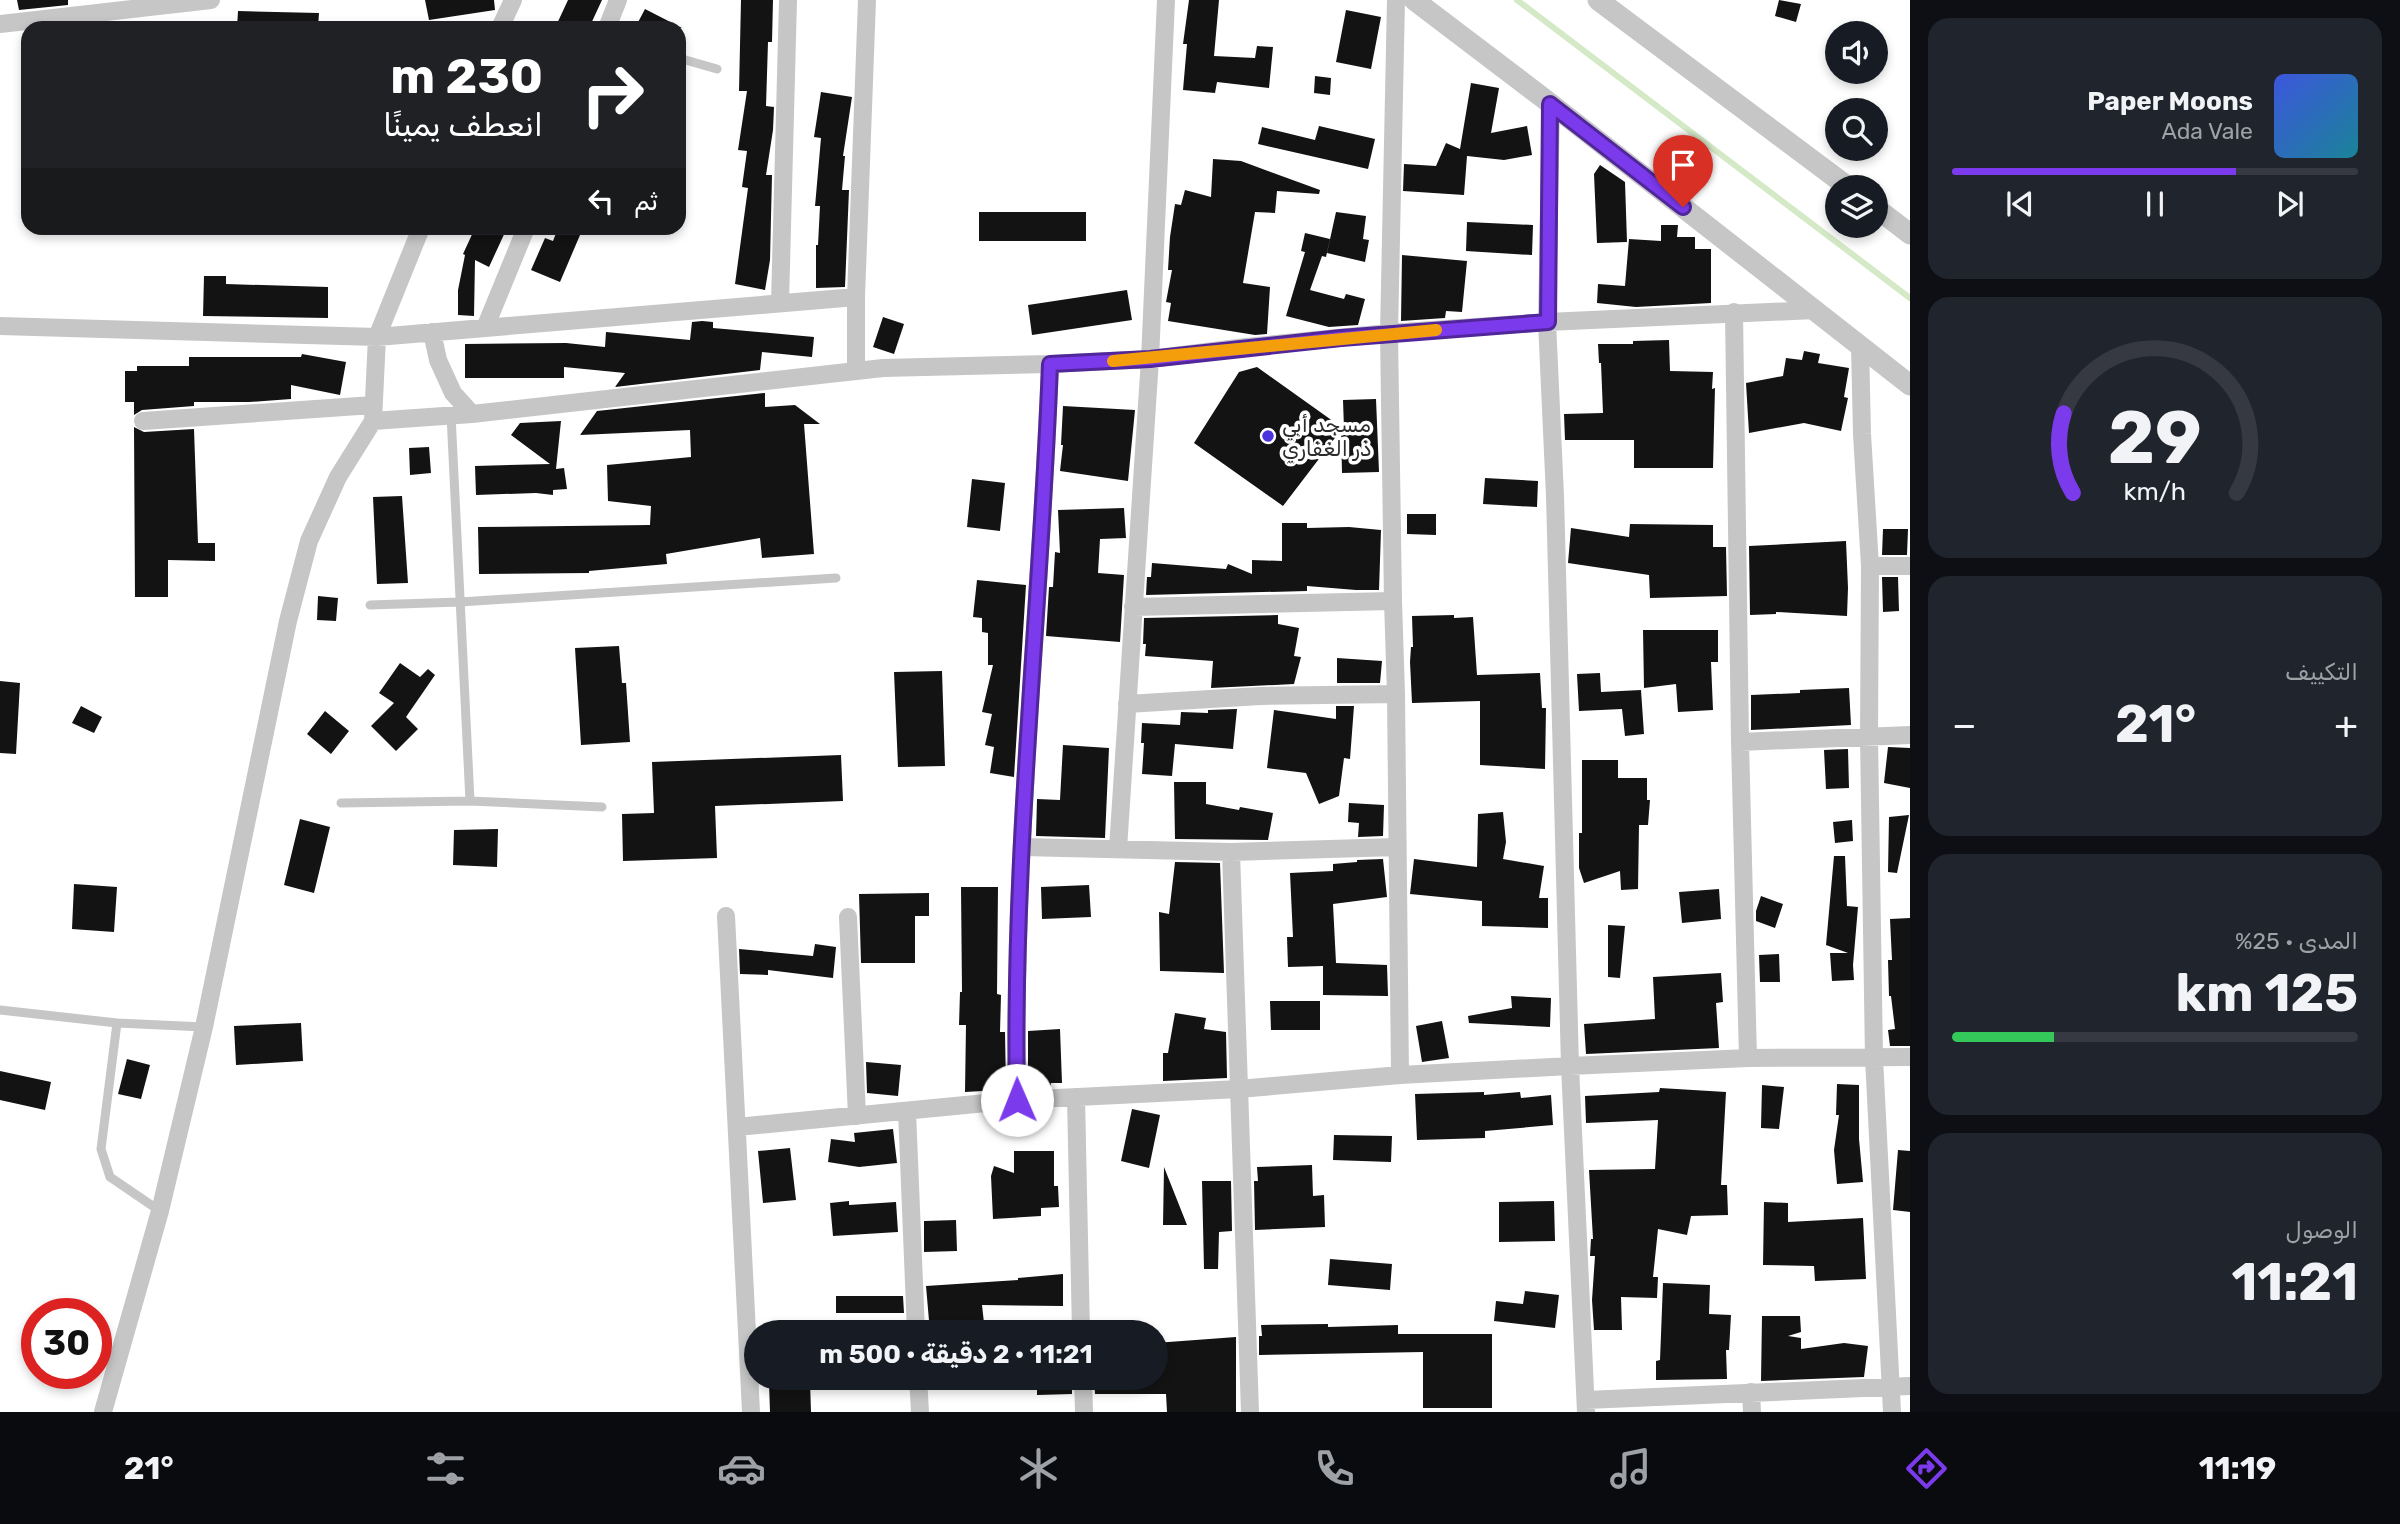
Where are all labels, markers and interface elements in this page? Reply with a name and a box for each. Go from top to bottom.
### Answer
map controls [1825,21,1888,238]
button: sound [1825,21,1888,84]
text: 230 m [390,47,543,105]
icon: right [567,49,658,140]
text: Paper Moons [2087,86,2253,117]
button: search [1825,98,1888,161]
text: انعطف يمينًا [383,106,543,144]
text: Ada Vale [2161,117,2253,145]
pin [1653,135,1713,207]
icon: arrive [1664,146,1702,184]
button: layers [1825,175,1888,238]
icon: left [582,182,620,220]
icon: previous [2001,185,2039,223]
icon: pause [2136,185,2174,223]
icon: next [2271,185,2309,223]
text: ثم [634,186,658,217]
text: 29 [2108,396,2202,482]
place label: مسجد أبي ذر الغفاري [1282,412,1372,463]
marker: مسجد أبي ذر الغفاري [1260,428,1276,444]
text: km/h [2124,477,2186,506]
text: التكييف [2285,658,2358,686]
text: 21° [2115,693,2196,755]
text: − [1952,702,1977,748]
text: + [2334,702,2358,748]
text: المدى · 25% [2235,927,2358,955]
text: 125 km [2176,962,2358,1024]
position arrow [980,1063,1054,1137]
text: الوصول [2286,1216,2358,1244]
text: 11:21 [2231,1251,2358,1313]
speed limit sign: 30 [21,1298,112,1389]
text: 11:21 · 2 دقيقة · 500 m [819,1339,1093,1370]
icon: filters [421,1444,470,1493]
icon: car [717,1444,766,1493]
icon: climate [1014,1444,1063,1493]
icon: phone [1310,1444,1359,1493]
icon: music [1606,1444,1655,1493]
icon: directions [1902,1444,1951,1493]
text: 21° [124,1449,174,1487]
text: 11:19 [2199,1449,2276,1487]

